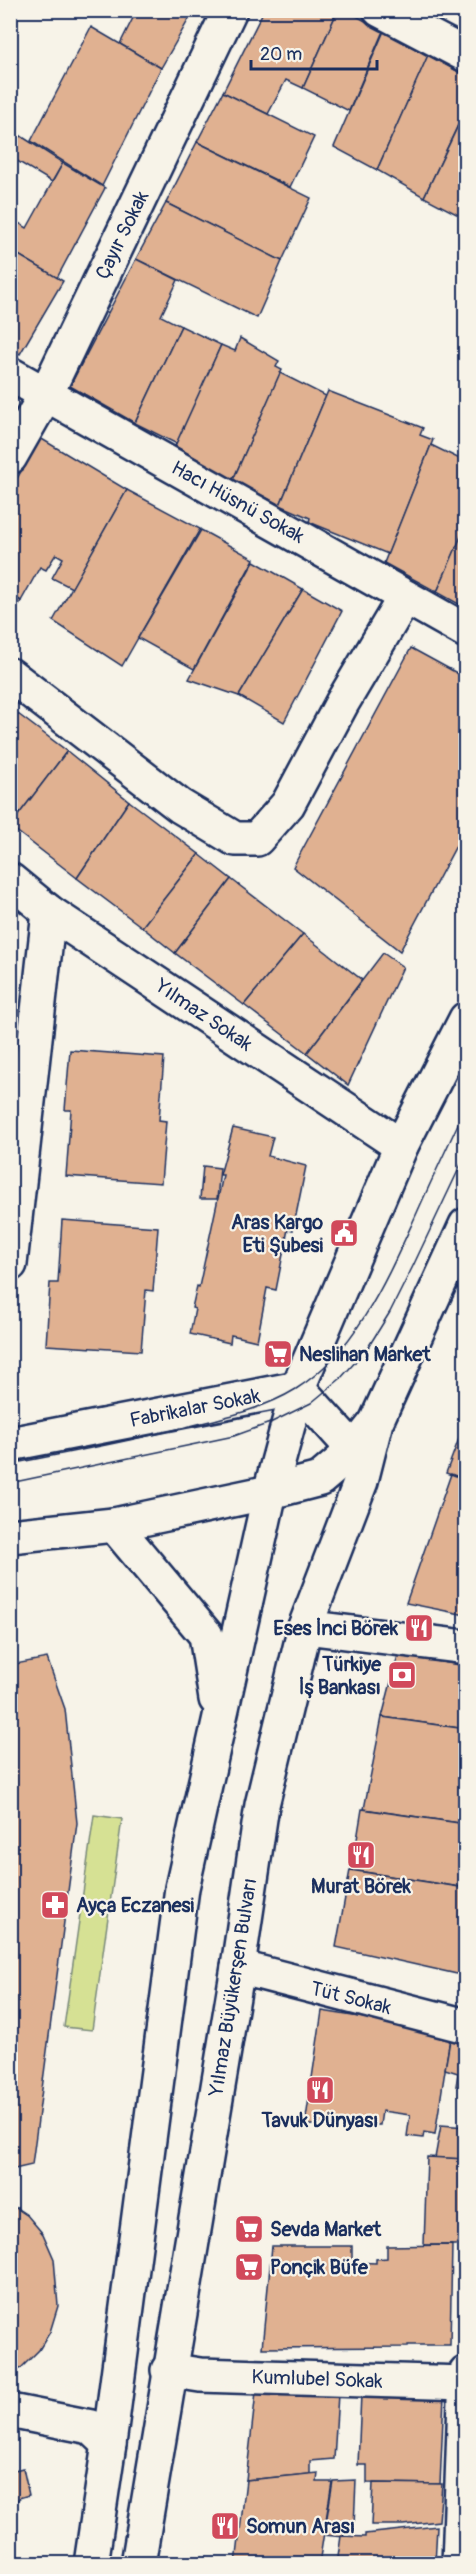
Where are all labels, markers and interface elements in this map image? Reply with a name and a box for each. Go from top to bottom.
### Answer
scale bar [251,33,377,71]
text: 20 m [260,43,302,66]
street label: Çayır Sokak [90,186,154,283]
street label: Hacı Hüsnü Sokak [167,455,309,549]
street label: Yılmaz Sokak [150,973,258,1057]
place label: Aras Kargo Eti Şubesi [231,1210,323,1258]
public building icon: Aras Kargo Eti Şubesi [328,1217,360,1249]
supermarket icon: Neslihan Market [262,1338,294,1370]
place label: Neslihan Market [299,1342,431,1367]
street label: Fabrikalar Sokak [128,1383,263,1433]
restaurant icon: Eses İnci Börek [403,1612,435,1644]
place label: Eses İnci Börek [273,1616,399,1641]
place label: Türkiye İş Bankası [299,1652,382,1700]
bank icon: Türkiye İş Bankası [386,1659,418,1691]
restaurant icon: Murat Börek [345,1839,377,1871]
place label: Murat Börek [311,1874,412,1899]
street label: Yılmaz Büyükerşen Bulvarı [203,1876,263,2099]
pharmacy icon: Ayça Eczanesi [39,1889,71,1921]
place label: Ayça Eczanesi [76,1893,195,1918]
street label: Tüt Sokak [308,1976,395,2020]
restaurant icon: Tavuk Dünyası [304,2074,336,2106]
place label: Tavuk Dünyası [261,2108,378,2133]
supermarket icon: Sevda Market [233,2213,265,2245]
place label: Sevda Market [270,2217,382,2242]
supermarket icon: Ponçik Büfe [233,2251,265,2283]
place label: Ponçik Büfe [270,2255,369,2280]
street label: Kumlubel Sokak [251,2364,384,2394]
restaurant icon: Somun Arası [209,2510,241,2542]
place label: Somun Arası [246,2514,355,2539]

